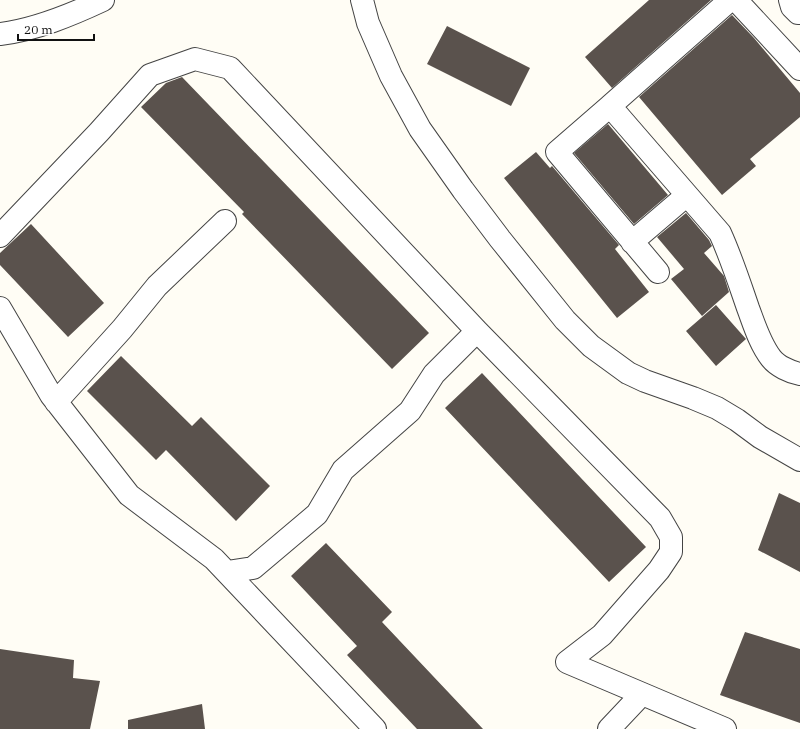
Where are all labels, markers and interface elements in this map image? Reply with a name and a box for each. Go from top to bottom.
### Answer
scale bar [18,16,94,42]
text: 20 m [24,22,53,37]

